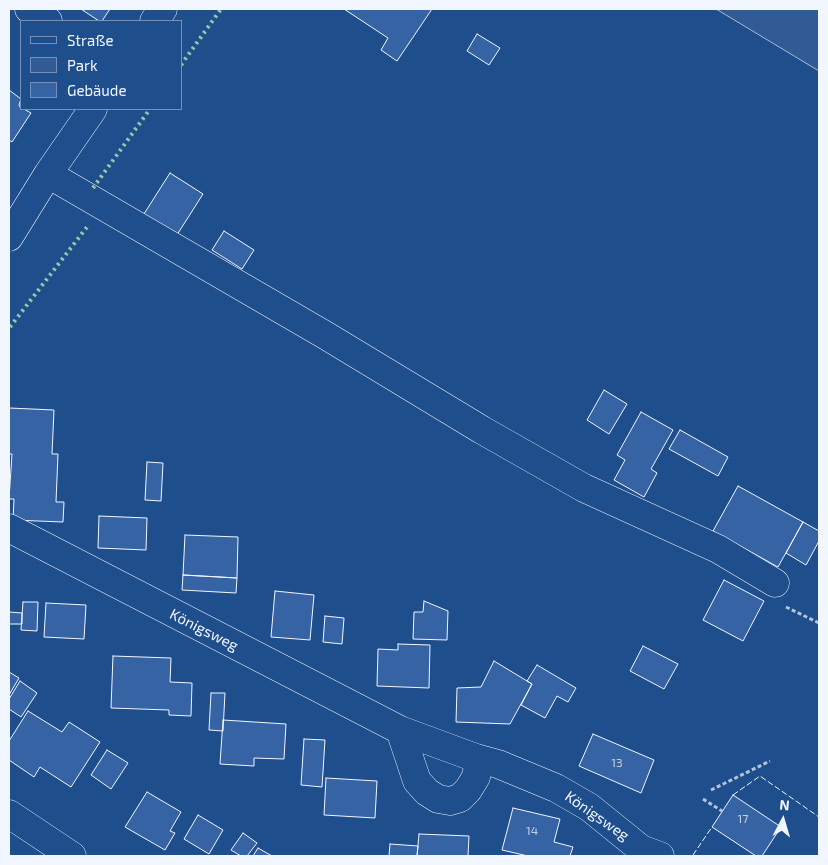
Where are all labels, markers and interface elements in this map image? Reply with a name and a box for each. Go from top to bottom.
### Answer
legend [20,20,182,110]
text: Straße [67,31,113,49]
text: Park [67,56,98,74]
text: Gebäude [67,81,126,99]
street label: Königsweg [167,605,241,655]
house number: 13 [611,756,623,770]
street label: Königsweg [561,787,633,845]
north arrow [758,795,808,845]
text: N [779,796,791,814]
house number: 17 [738,812,748,826]
house number: 14 [526,824,538,838]

